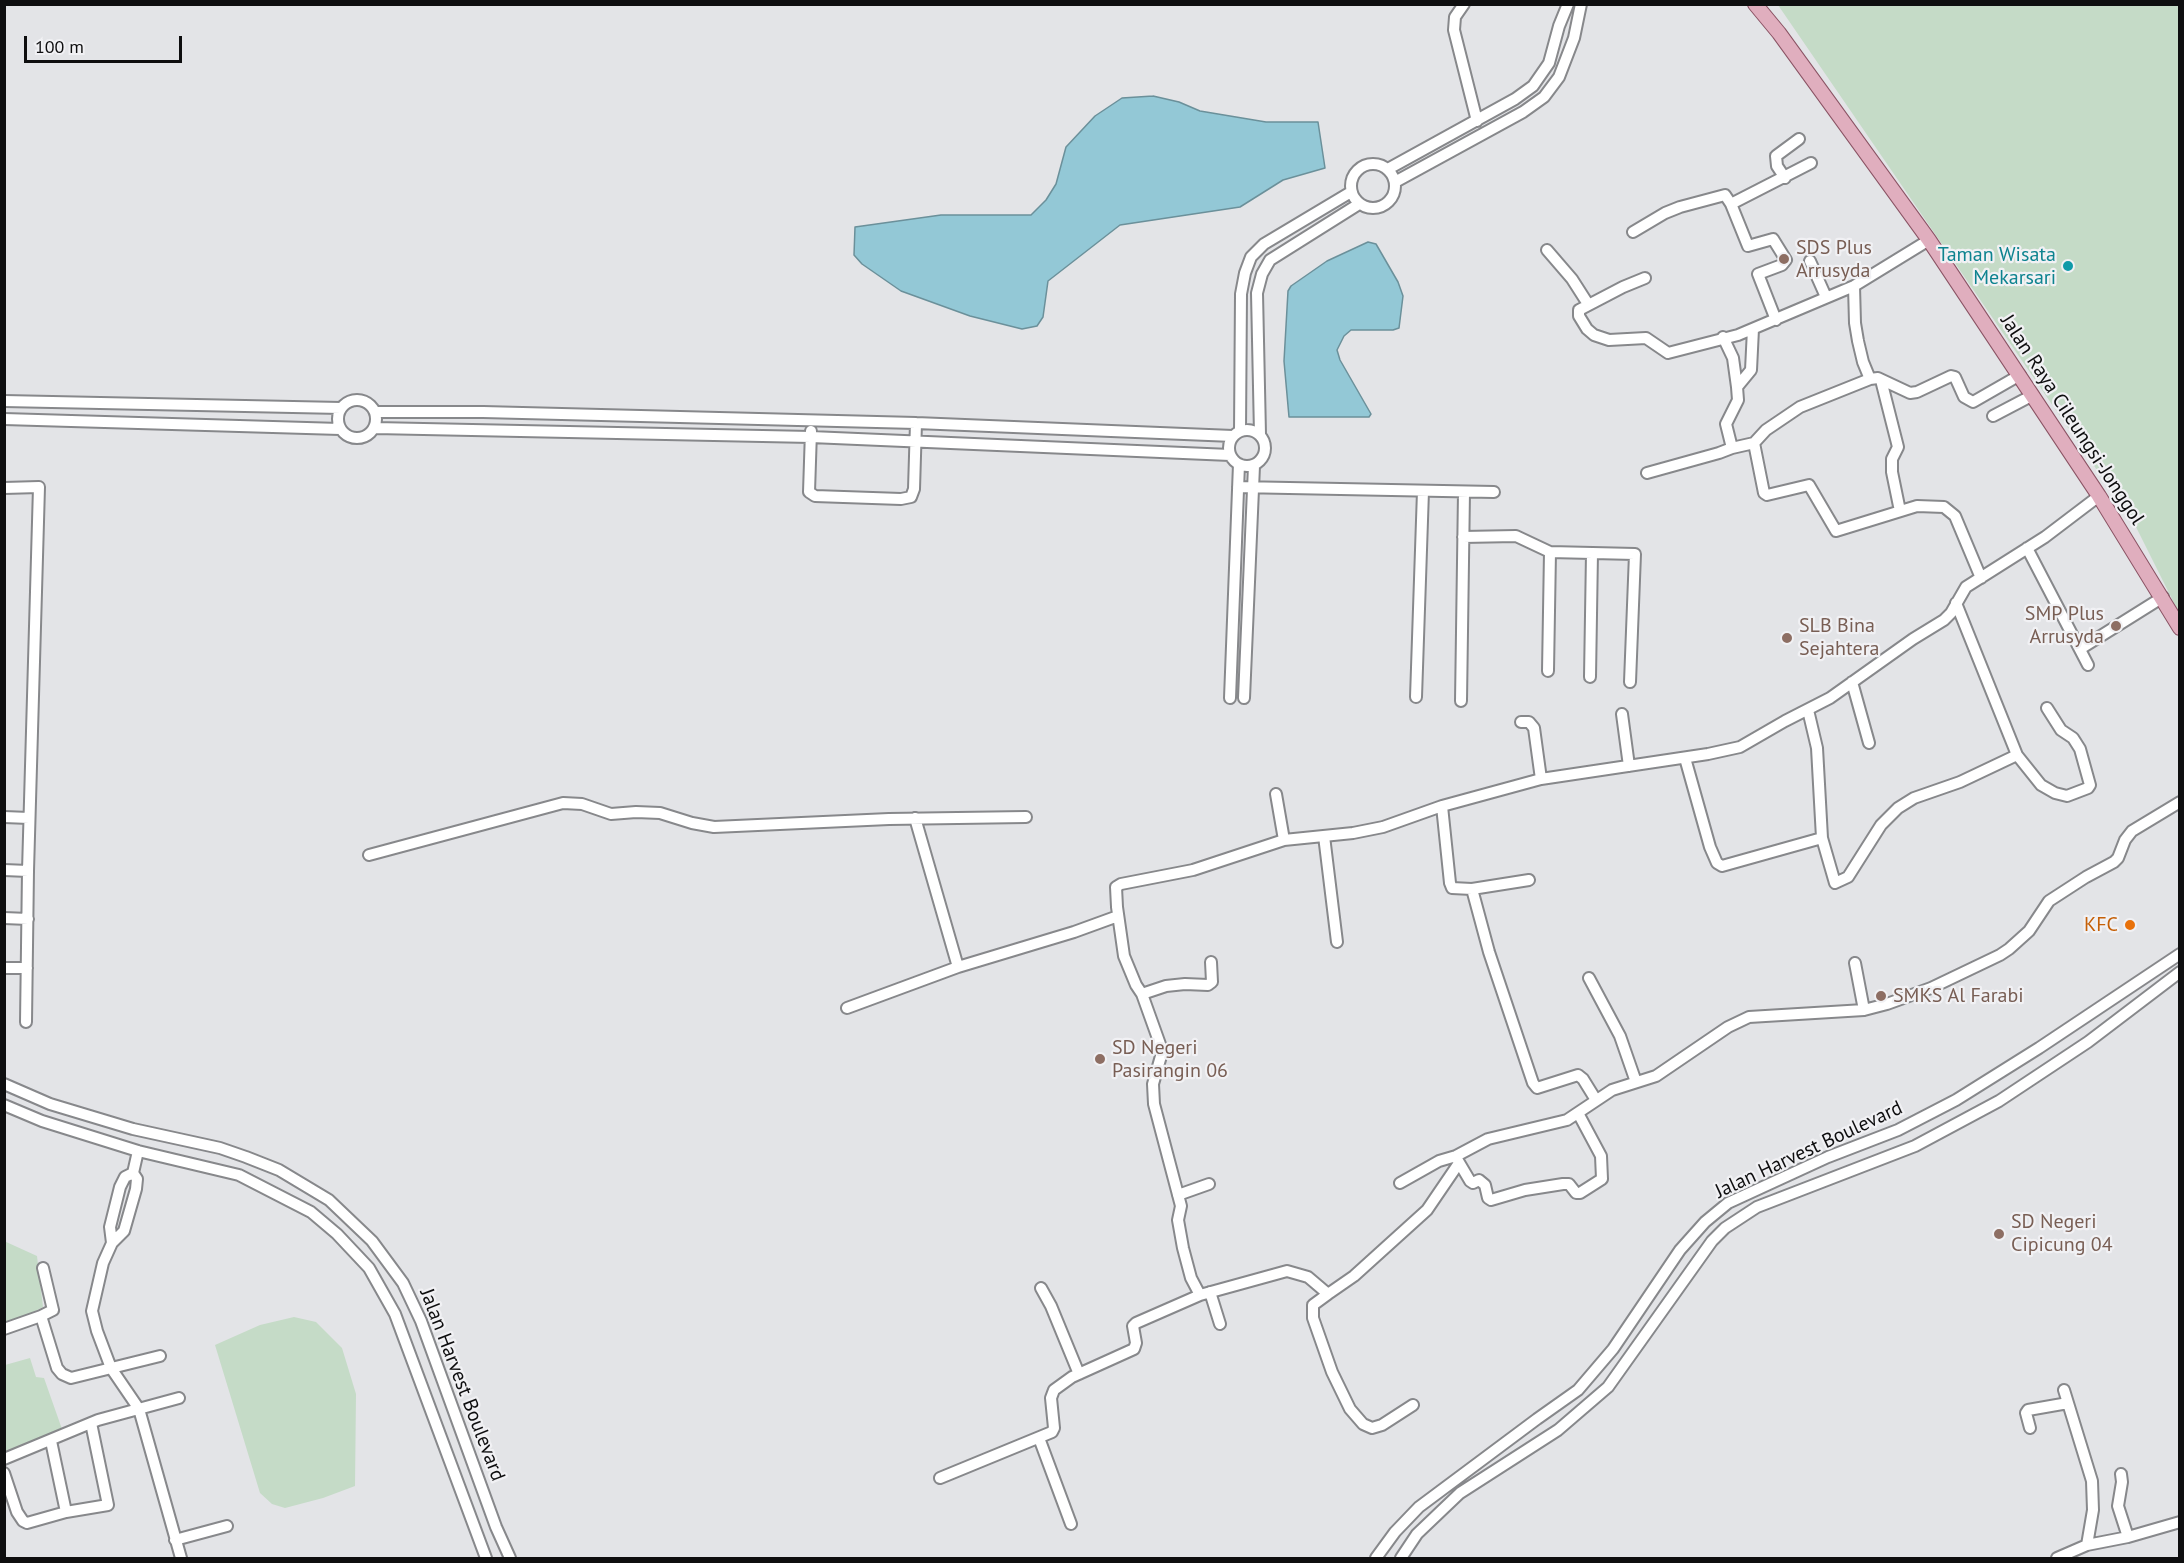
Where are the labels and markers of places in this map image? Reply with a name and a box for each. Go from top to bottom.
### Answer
place label: SDS Plus Arrusyda [1796,236,1872,283]
place label: Taman Wisata Mekarsari [1938,243,2056,290]
marker: SDS Plus Arrusyda [1777,252,1791,266]
marker: Taman Wisata Mekarsari [2061,259,2075,273]
place label: SMP Plus Arrusyda [2025,602,2104,649]
place label: SLB Bina Sejahtera [1799,614,1879,661]
marker: SMP Plus Arrusyda [2109,619,2123,633]
marker: SLB Bina Sejahtera [1780,631,1794,645]
place label: KFC [2084,913,2118,937]
marker: KFC [2123,918,2137,932]
place label: SMKS Al Farabi [1893,984,2024,1008]
marker: SMKS Al Farabi [1874,989,1888,1003]
place label: SD Negeri Pasirangin 06 [1112,1036,1228,1083]
marker: SD Negeri Pasirangin 06 [1093,1052,1107,1066]
place label: SD Negeri Cipicung 04 [2011,1210,2113,1257]
marker: SD Negeri Cipicung 04 [1992,1227,2006,1241]

